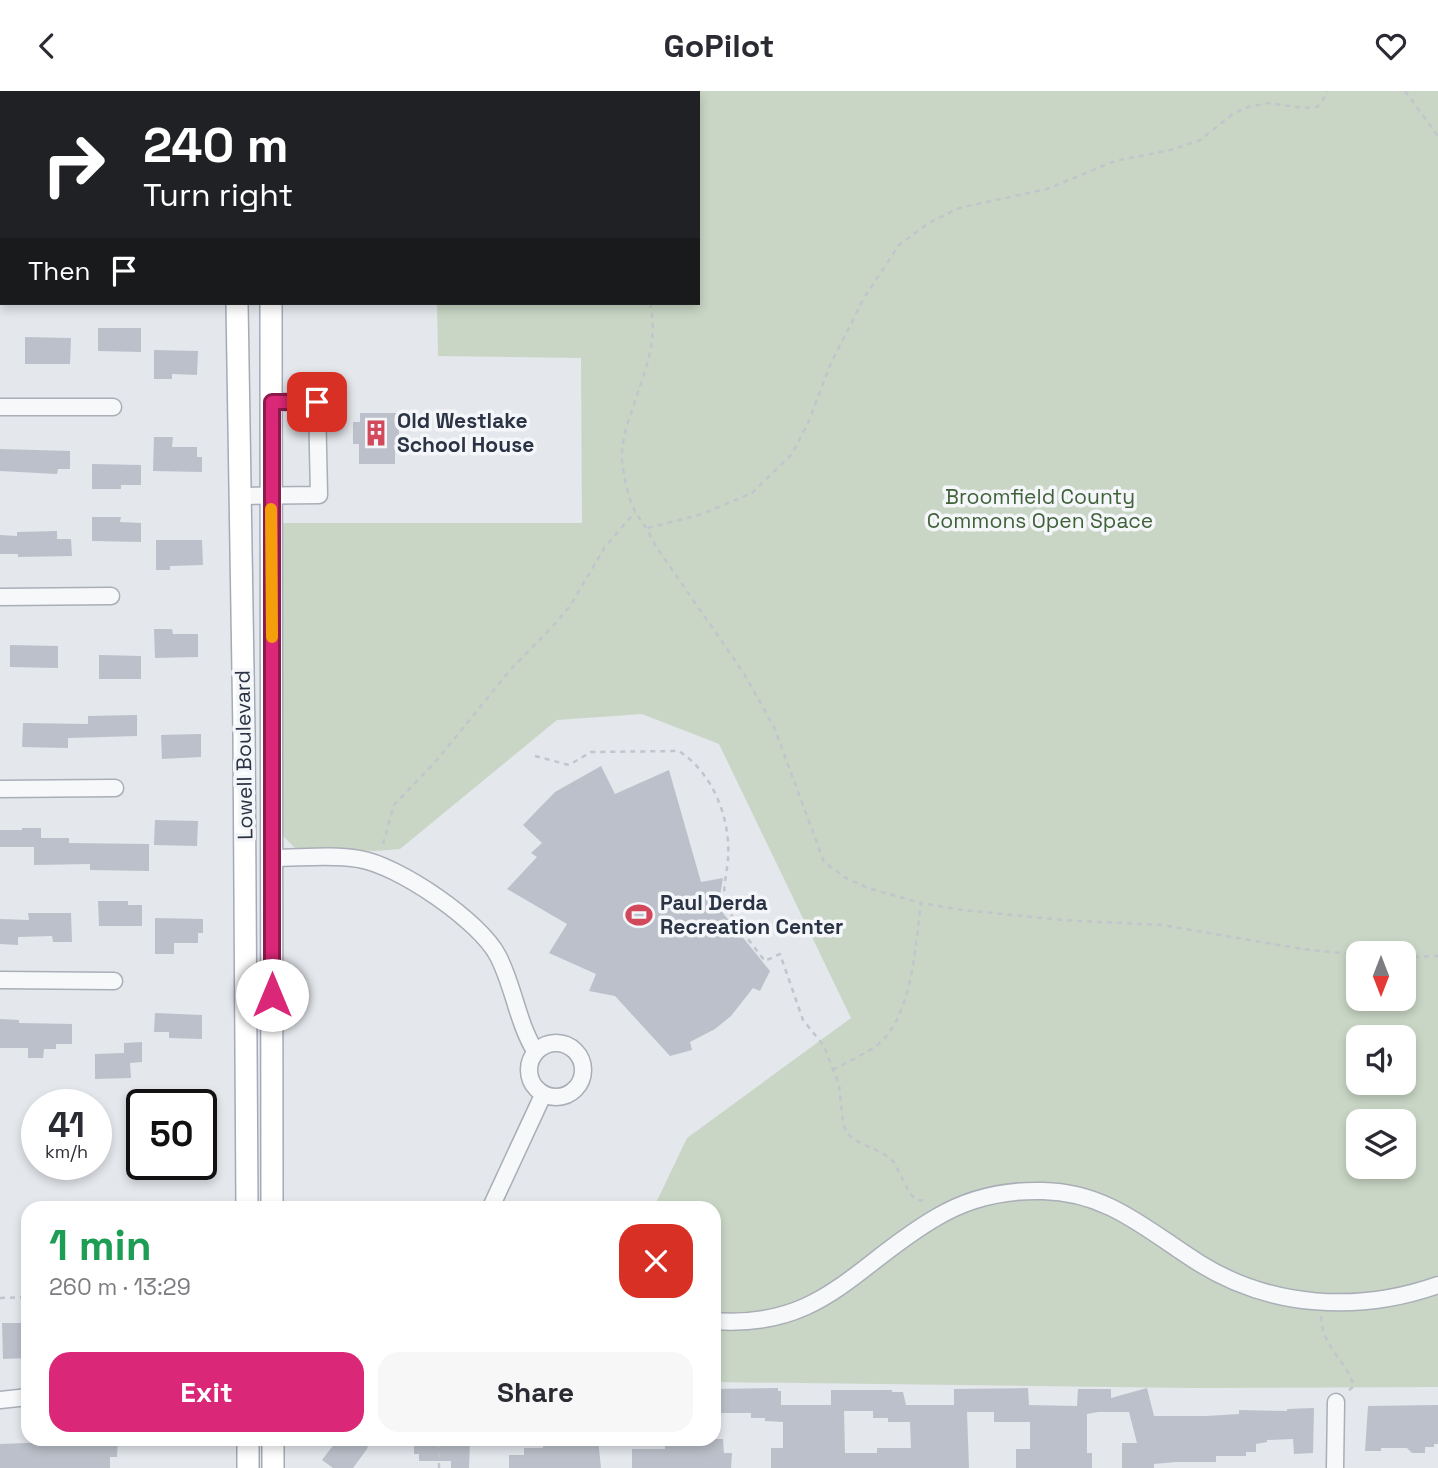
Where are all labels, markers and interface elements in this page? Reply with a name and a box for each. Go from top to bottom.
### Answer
text: GoPilot [664,26,774,66]
icon: back [28,27,66,65]
icon: heart [1372,27,1410,65]
text: 240 m [143,114,289,176]
icon: right [28,119,119,210]
text: Turn right [143,175,293,215]
icon: arrive [105,252,143,290]
text: Then [28,254,91,288]
pin [287,372,347,432]
icon: arrive [298,383,336,421]
place label: Old Westlake School House [397,407,534,458]
building icon: Old Westlake School House [361,418,391,448]
park label: Broomfield County Commons Open Space [927,483,1153,534]
street label: Lowell Boulevard [229,670,258,840]
place label: Paul Derda Recreation Center [660,889,843,940]
sports icon: Paul Derda Recreation Center [624,900,654,930]
north arrow [1346,941,1416,1011]
map controls [1346,941,1416,1179]
position arrow [235,958,309,1032]
button: sound [1346,1025,1416,1095]
speed limit sign: 50 [126,1089,217,1180]
text: 41 [48,1103,85,1147]
button: layers [1346,1109,1416,1179]
text: km/h [45,1140,88,1163]
text: 1 min [49,1219,152,1272]
button: close [619,1224,693,1298]
text: 260 m · 13:29 [49,1272,191,1302]
button: Exit [49,1352,364,1432]
button: Share [378,1352,693,1432]

